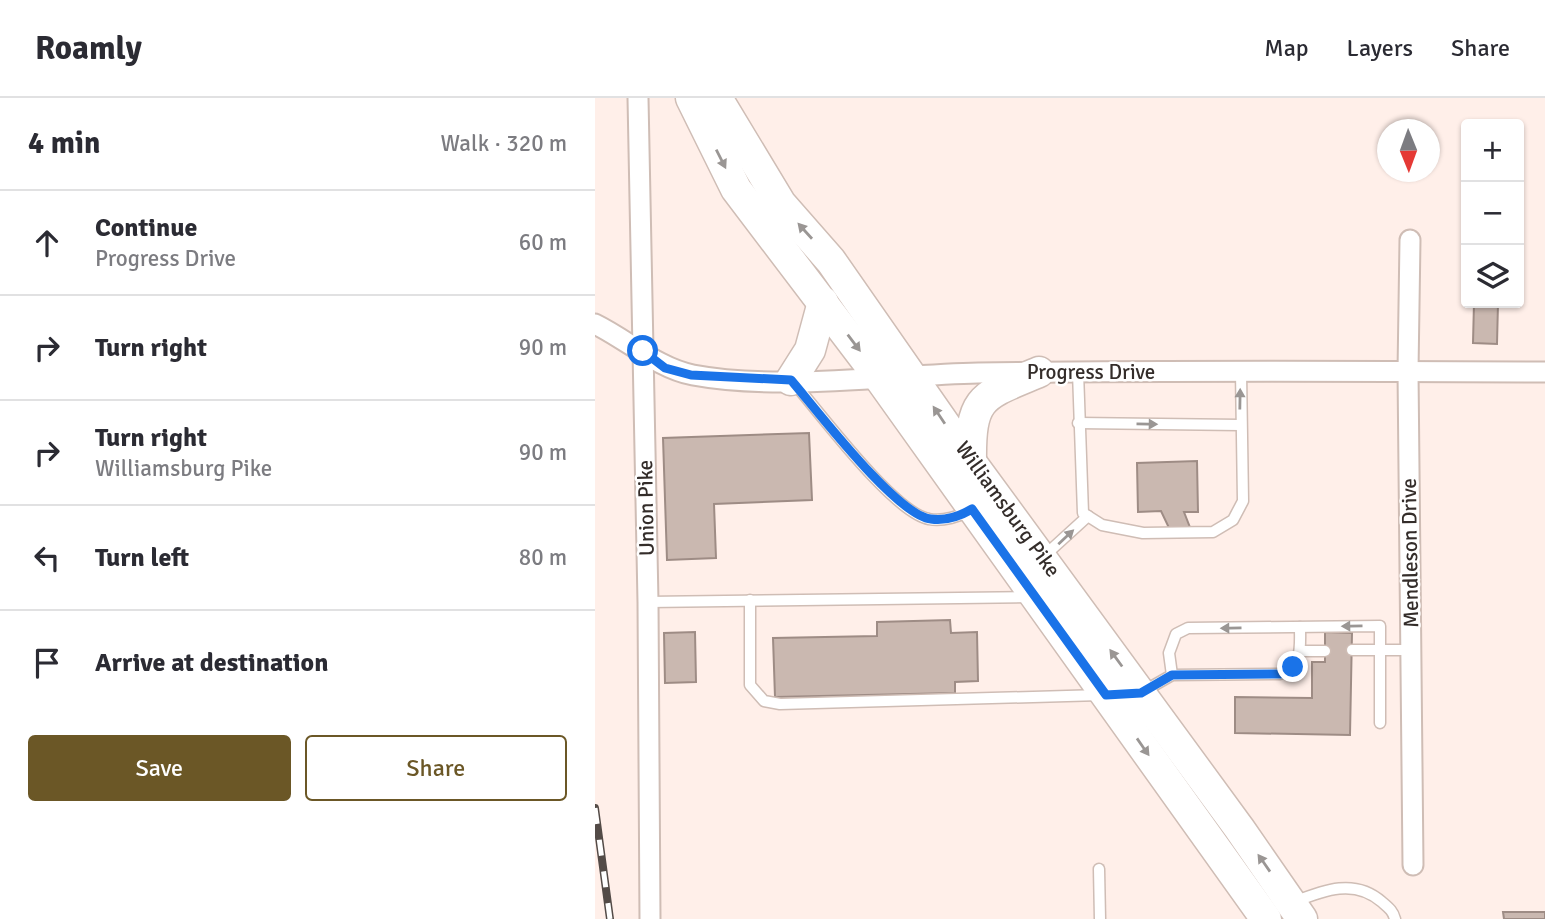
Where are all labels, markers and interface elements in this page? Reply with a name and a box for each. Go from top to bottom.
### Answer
text: Roamly [35,28,142,69]
text: Map [1264,33,1309,63]
text: Layers [1347,33,1413,63]
text: Share [1451,33,1510,63]
north arrow [1377,119,1440,182]
map controls [1461,119,1524,308]
button: + [1461,119,1524,182]
text: 4 min [28,125,100,162]
text: Walk · 320 m [441,129,567,158]
one-way arrow [714,150,726,170]
button: − [1461,182,1524,245]
text: Continue [95,212,197,244]
one-way arrow [798,223,813,240]
icon: ahead [28,224,66,262]
text: 60 m [519,228,567,257]
text: Progress Drive [95,244,236,273]
button: layers [1461,245,1524,308]
icon: right [28,329,66,367]
text: Turn right [95,332,207,364]
text: 90 m [519,333,567,362]
one-way arrow [846,334,860,352]
route start [627,335,658,366]
street label: Progress Drive [1027,359,1155,385]
one-way arrow [1235,387,1246,409]
one-way arrow [932,406,946,424]
one-way arrow [1136,418,1158,430]
text: Turn right [95,422,207,454]
icon: right [28,434,66,472]
street label: Williamsburg Pike [950,436,1066,582]
text: 90 m [519,438,567,467]
text: Williamsburg Pike [95,454,272,483]
street label: Union Pike [632,460,660,556]
street label: Mendleson Drive [1396,478,1424,628]
one-way arrow [1057,529,1075,545]
icon: left [28,539,66,577]
text: Turn left [95,542,189,574]
text: 80 m [519,543,567,572]
one-way arrow [1341,620,1363,632]
one-way arrow [1220,622,1242,633]
icon: arrive [28,644,66,682]
text: Arrive at destination [95,647,328,679]
one-way arrow [1110,649,1124,667]
route end [1277,651,1308,682]
button: Save [28,735,291,801]
button: Share [305,735,567,801]
one-way arrow [1136,738,1149,757]
one-way arrow [1257,854,1271,872]

